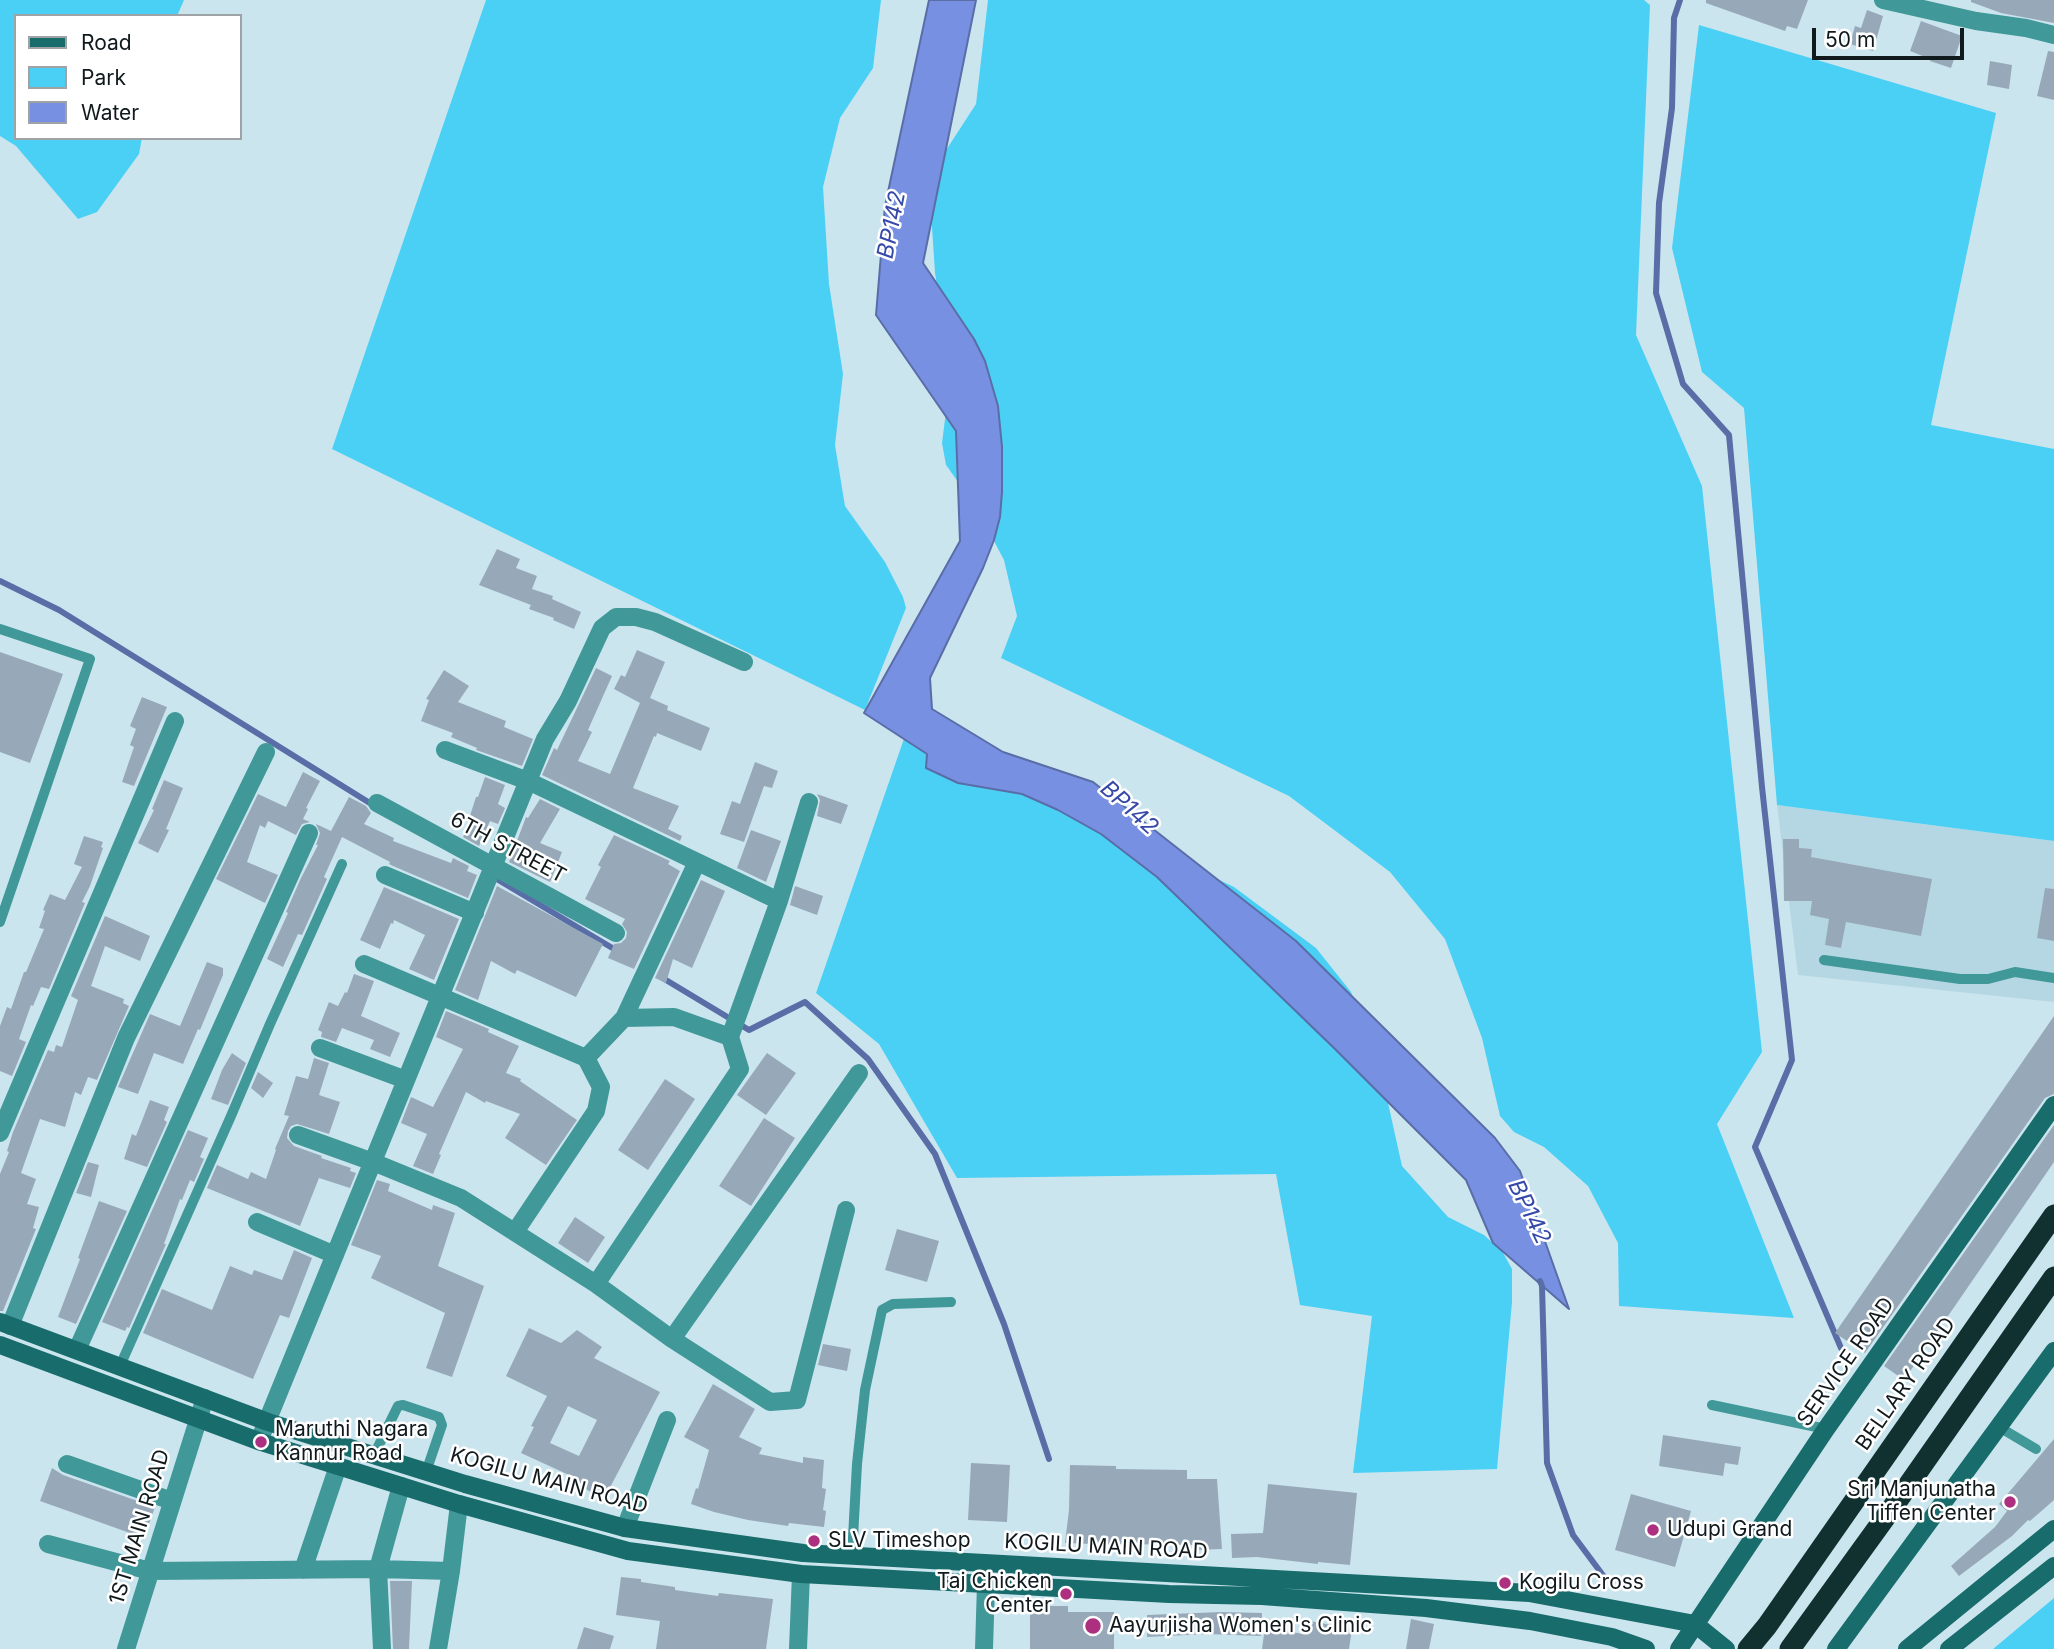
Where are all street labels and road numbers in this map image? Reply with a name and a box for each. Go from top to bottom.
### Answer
street label: 6TH STREET [446,807,570,889]
street label: SERVICE ROAD [1792,1293,1900,1431]
street label: BELLARY ROAD [1851,1313,1961,1455]
street label: KOGILU MAIN ROAD [447,1442,651,1520]
street label: 1ST MAIN ROAD [104,1446,176,1608]
street label: KOGILU MAIN ROAD [1004,1529,1208,1565]

